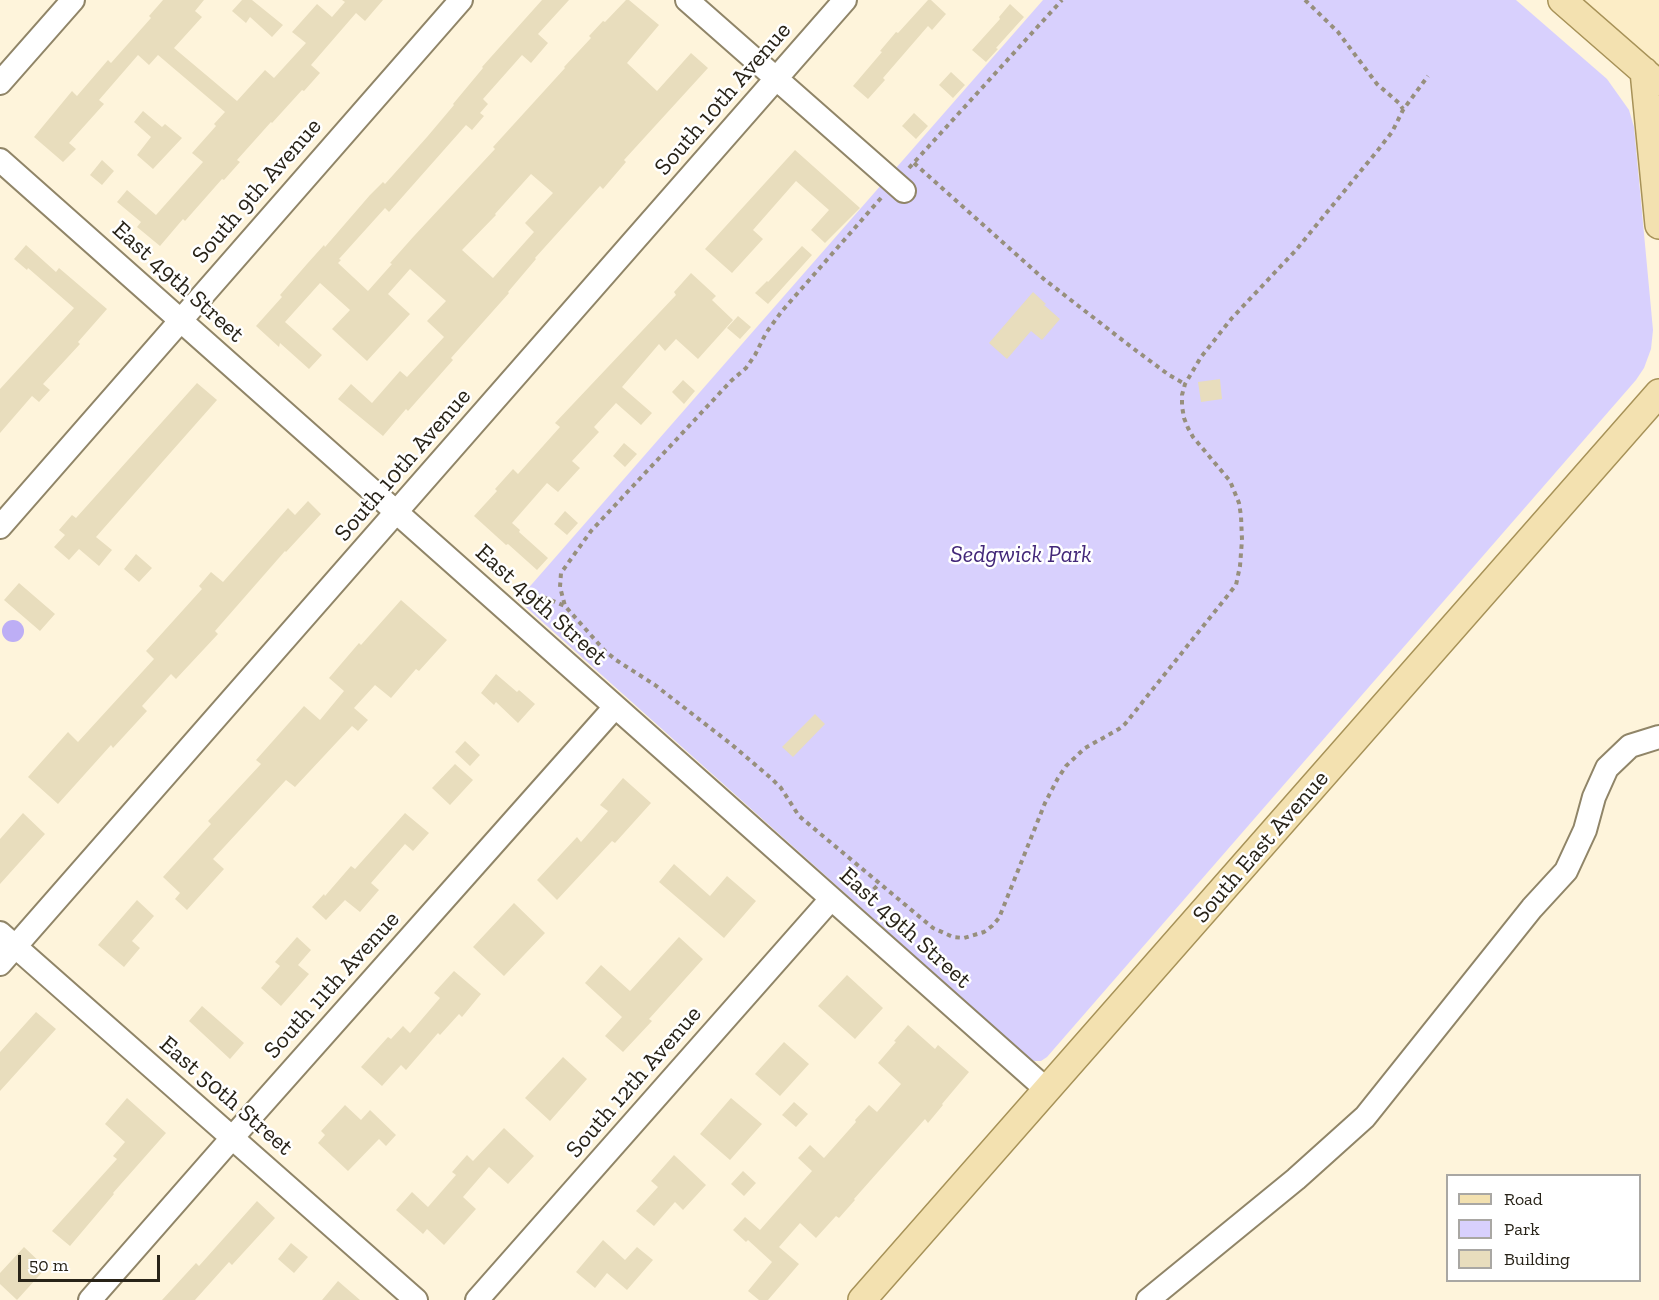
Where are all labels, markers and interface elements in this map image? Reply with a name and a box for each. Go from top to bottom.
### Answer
street label: South 10th Avenue [649,17,797,181]
street label: South 9th Avenue [186,113,328,269]
street label: East 49th Street [106,215,250,349]
street label: South 10th Avenue [329,383,477,547]
street label: East 49th Street [469,538,613,672]
park label: Sedgwick Park [950,541,1092,569]
street label: South East Avenue [1187,765,1335,929]
street label: East 49th Street [833,861,977,995]
street label: South 11th Avenue [258,905,406,1065]
street label: South 12th Avenue [560,1000,708,1164]
street label: East 50th Street [153,1030,299,1162]
legend [1446,1174,1641,1282]
text: Road [1504,1188,1543,1210]
text: Park [1504,1218,1540,1240]
scale bar [21,1243,164,1281]
text: Building [1504,1248,1570,1270]
text: 50 m [29,1254,68,1276]

